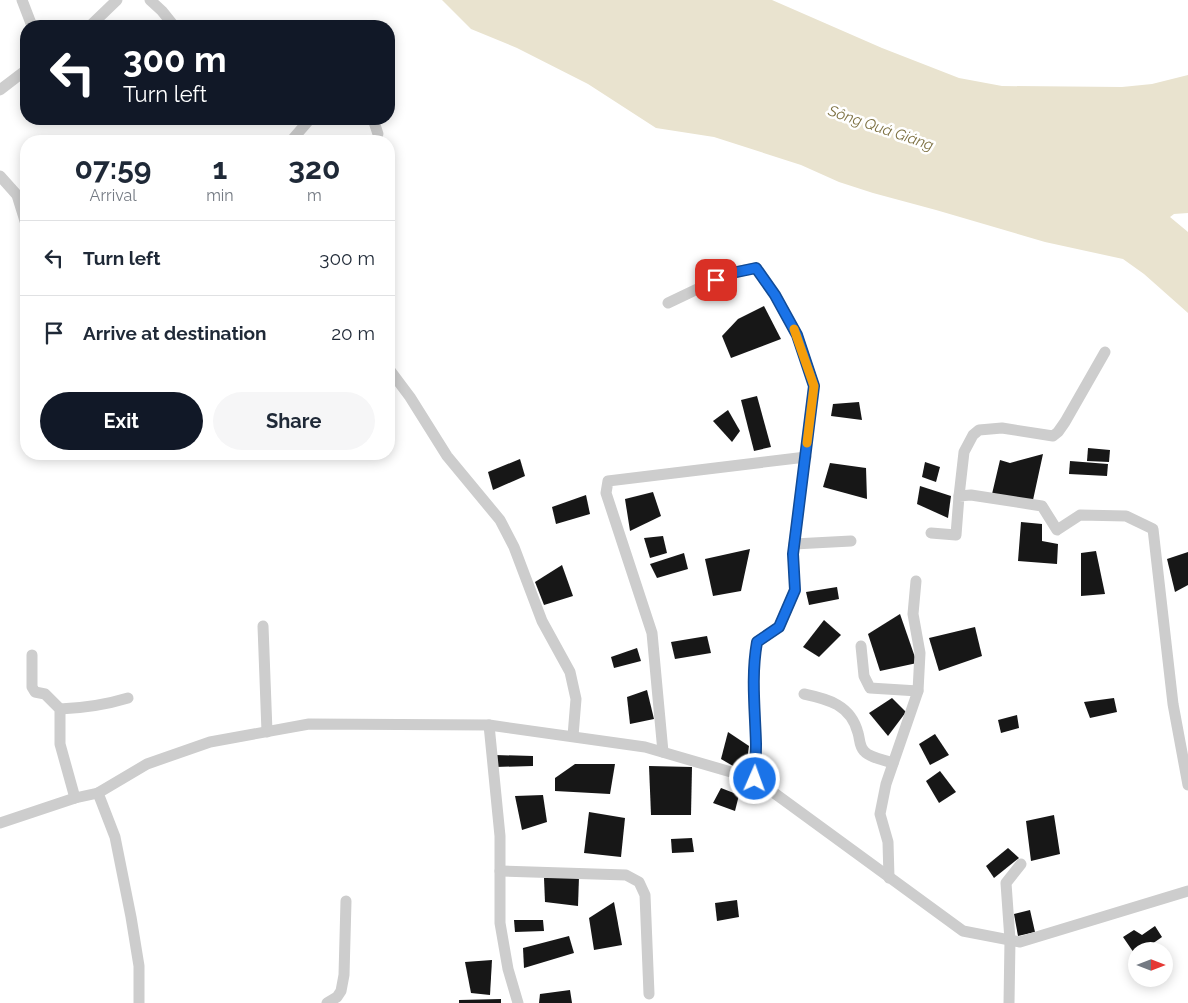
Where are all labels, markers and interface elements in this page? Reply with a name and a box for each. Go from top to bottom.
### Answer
text: 300 m [123,39,227,80]
icon: left [40,40,105,105]
text: Turn left [123,81,207,107]
water label: Sông Quá Giáng [825,101,936,154]
text: 07:59 [75,151,152,186]
text: 1 [212,151,227,186]
text: 320 [288,151,340,186]
text: Arrival [90,186,137,205]
text: min [206,186,234,205]
text: m [307,186,322,205]
icon: left [40,244,68,272]
text: Turn left [83,247,160,269]
text: 300 m [319,247,375,269]
pin [695,259,737,301]
icon: arrive [702,266,730,294]
icon: arrive [40,319,68,347]
text: Arrive at destination [83,322,267,344]
text: 20 m [331,322,375,344]
button: Exit [40,392,203,450]
button: Share [213,392,375,450]
position arrow [728,752,780,804]
north arrow [1128,942,1172,988]
map controls [1128,942,1173,987]

